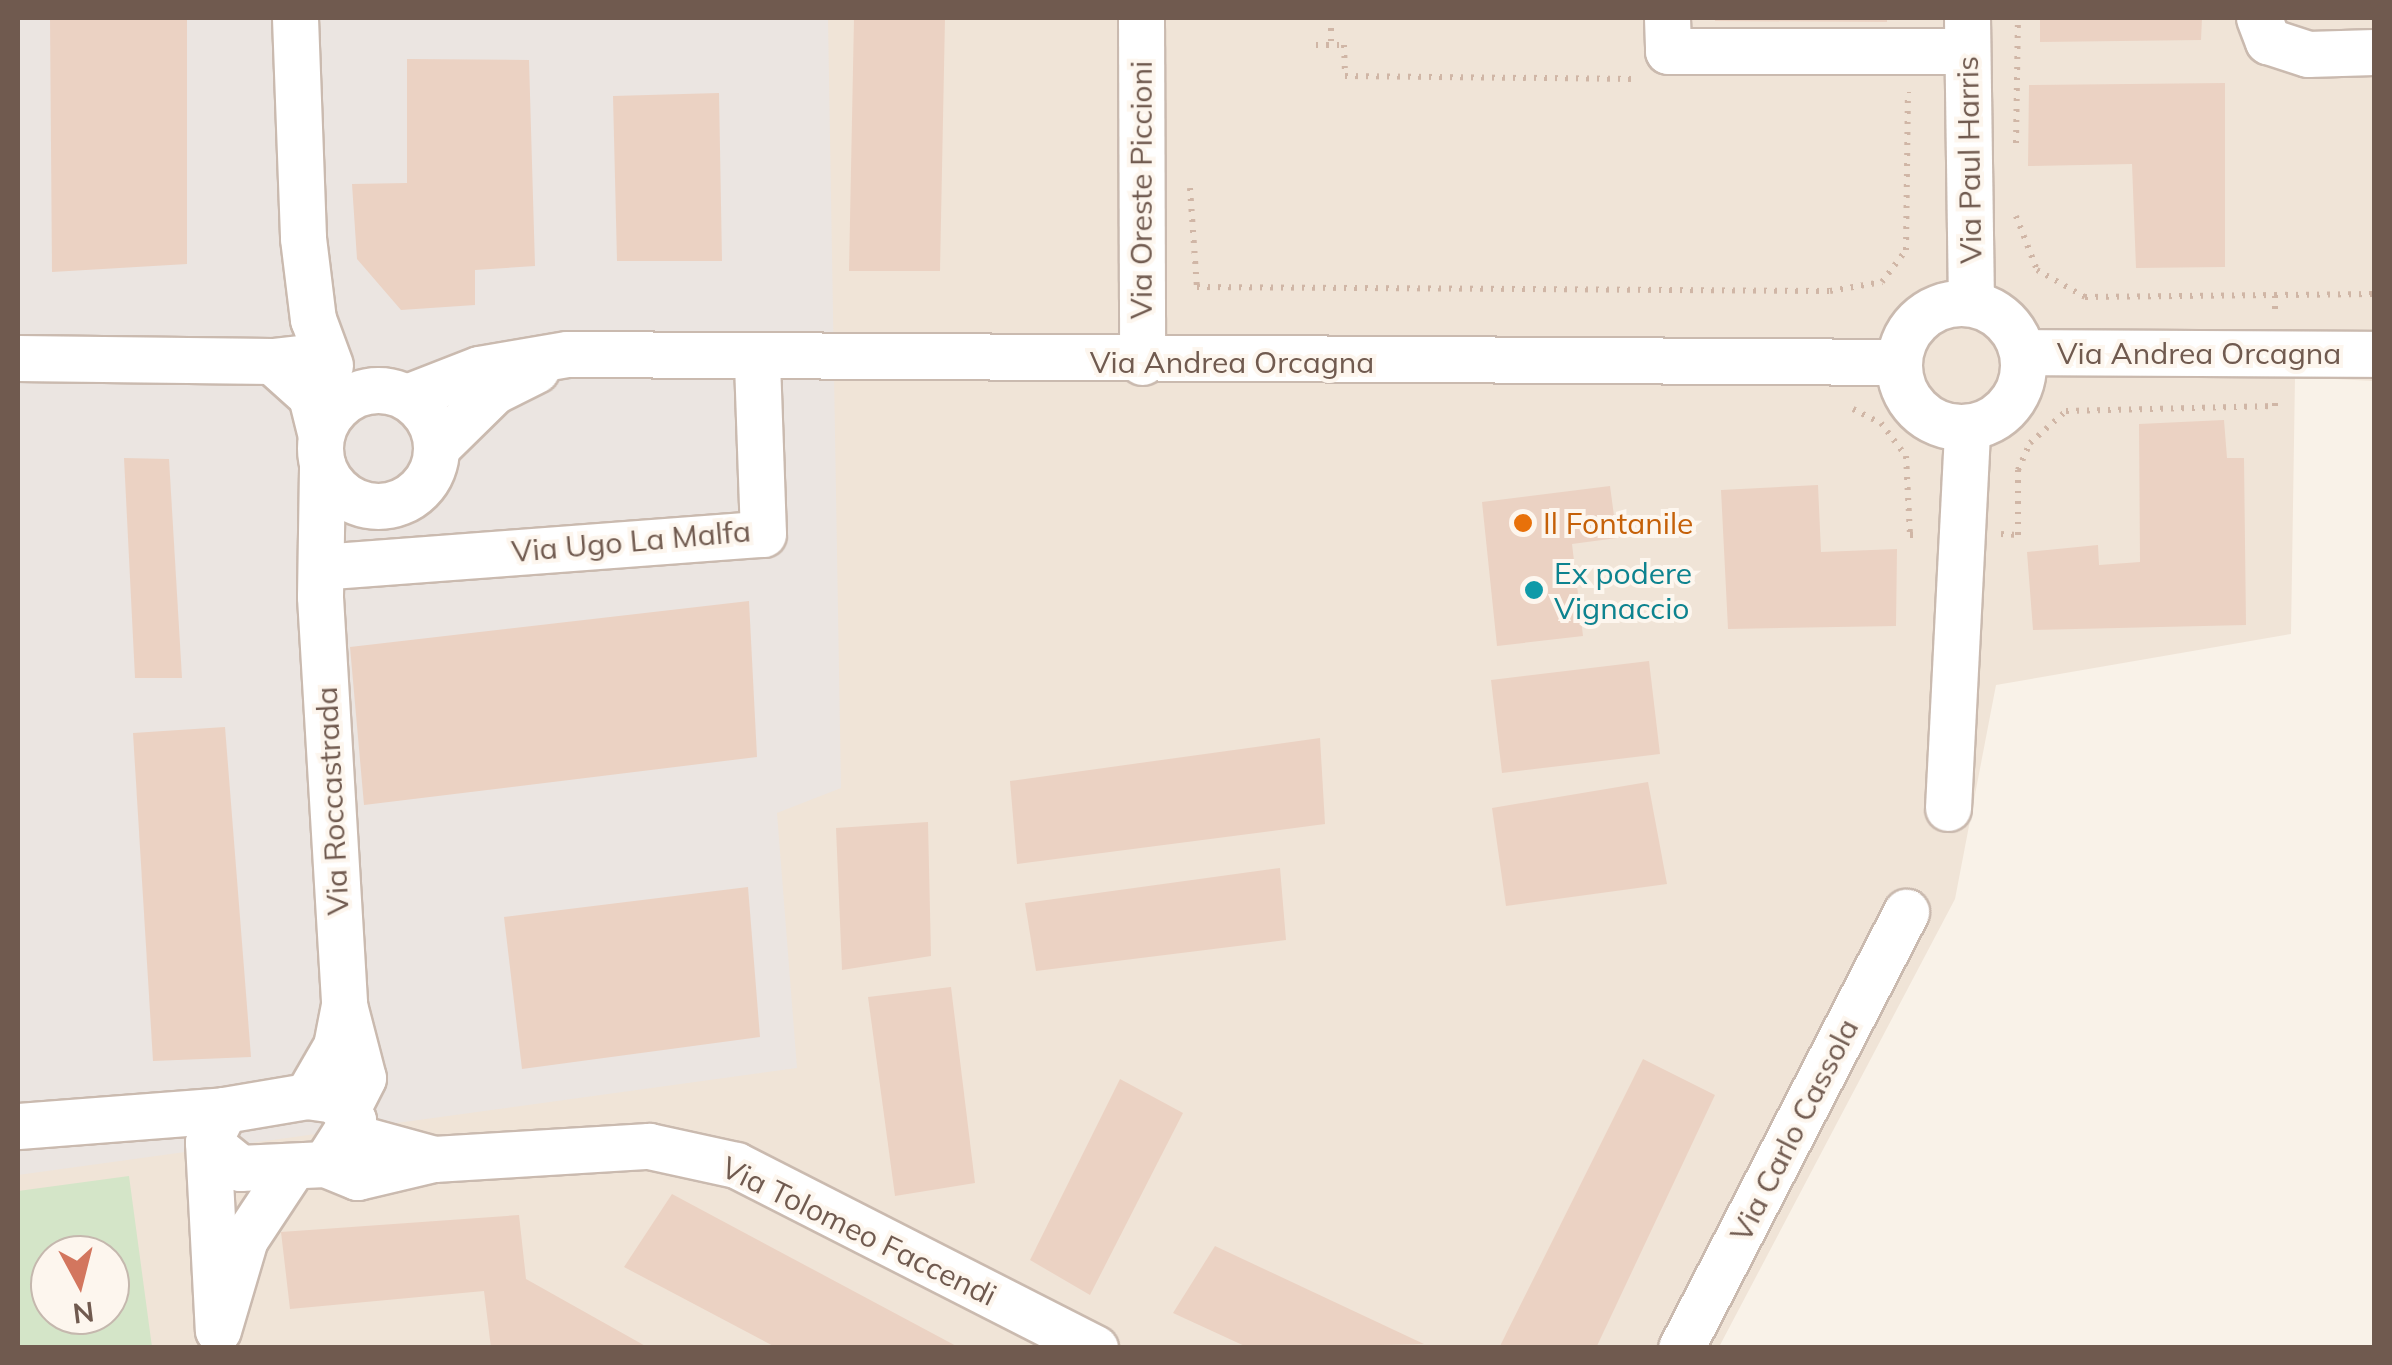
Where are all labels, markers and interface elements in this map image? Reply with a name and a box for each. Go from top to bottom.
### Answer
street label: Via Paul Harris [1949,56,1989,264]
street label: Via Oreste Piccioni [1123,61,1159,319]
street label: Via Andrea Orcagna [2057,335,2341,371]
street label: Via Andrea Orcagna [1090,344,1374,380]
place label: Il Fontanile [1543,505,1693,541]
marker: Il Fontanile [1512,512,1534,534]
street label: Via Ugo La Malfa [510,513,752,569]
place label: Ex podere Vignaccio [1554,555,1692,626]
marker: Ex podere Vignaccio [1523,579,1545,601]
street label: Via Roccastrada [308,686,356,916]
street label: Via Carlo Cassola [1722,1013,1866,1247]
street label: Via Tolomeo Faccendi [716,1149,1002,1313]
north arrow [30,1235,130,1335]
text: N [71,1295,96,1332]

